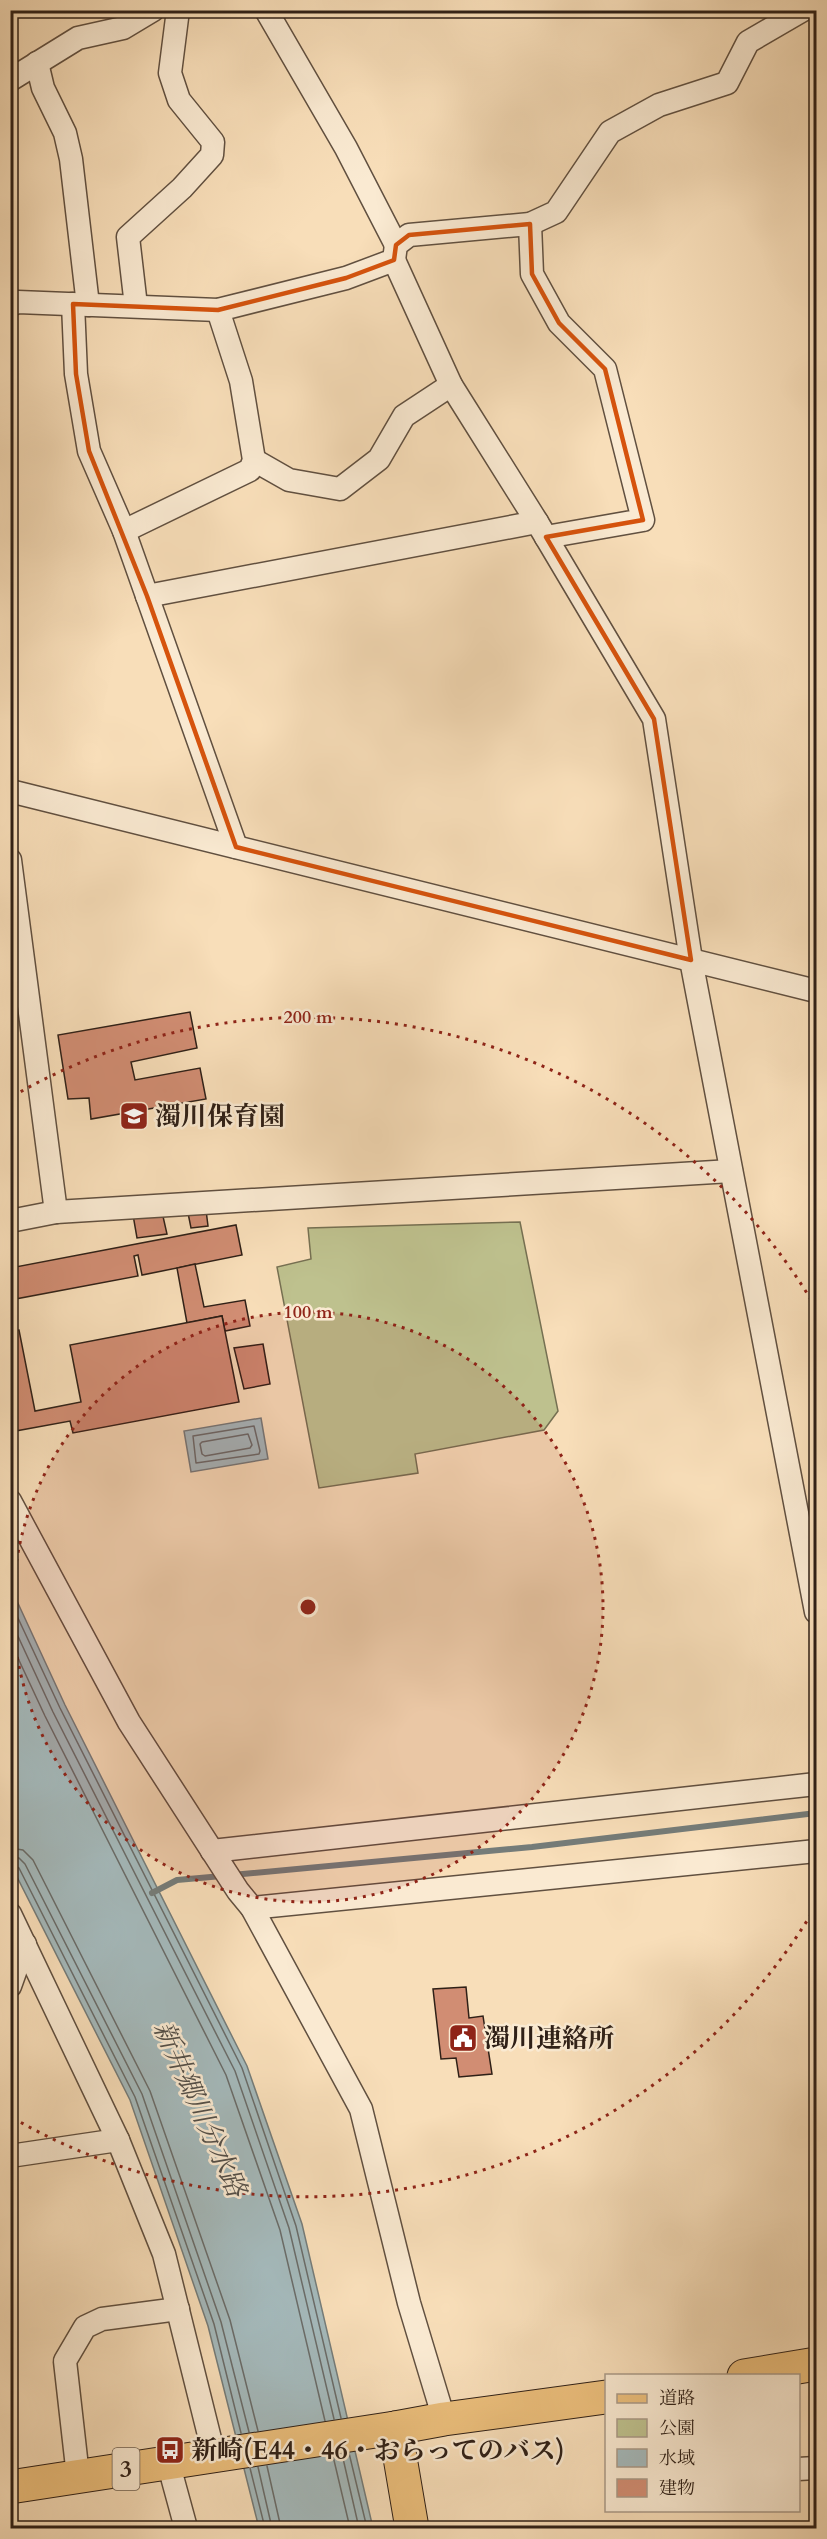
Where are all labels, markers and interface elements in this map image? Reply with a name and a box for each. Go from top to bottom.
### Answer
text: 200 m [283,1005,333,1030]
place label: 濁川保育園 [155,1099,285,1134]
school or university icon: 濁川保育園 [118,1100,150,1132]
text: 100 m [283,1300,333,1325]
centre of rings [298,1597,318,1617]
water label: 新井郷川分水路 [144,2015,256,2205]
place label: 濁川連絡所 [484,2021,614,2056]
public building icon: 濁川連絡所 [447,2022,479,2054]
legend [605,2374,800,2512]
text: 道路 [659,2386,695,2411]
text: 公園 [659,2416,695,2441]
place label: 新崎(E44・46・おらってのバス) [191,2433,565,2468]
bus stop icon: 新崎(E44・46・おらってのバス) [154,2434,186,2466]
text: 水域 [659,2446,695,2471]
road number: 3 [112,2448,140,2490]
text: 建物 [659,2476,695,2501]

